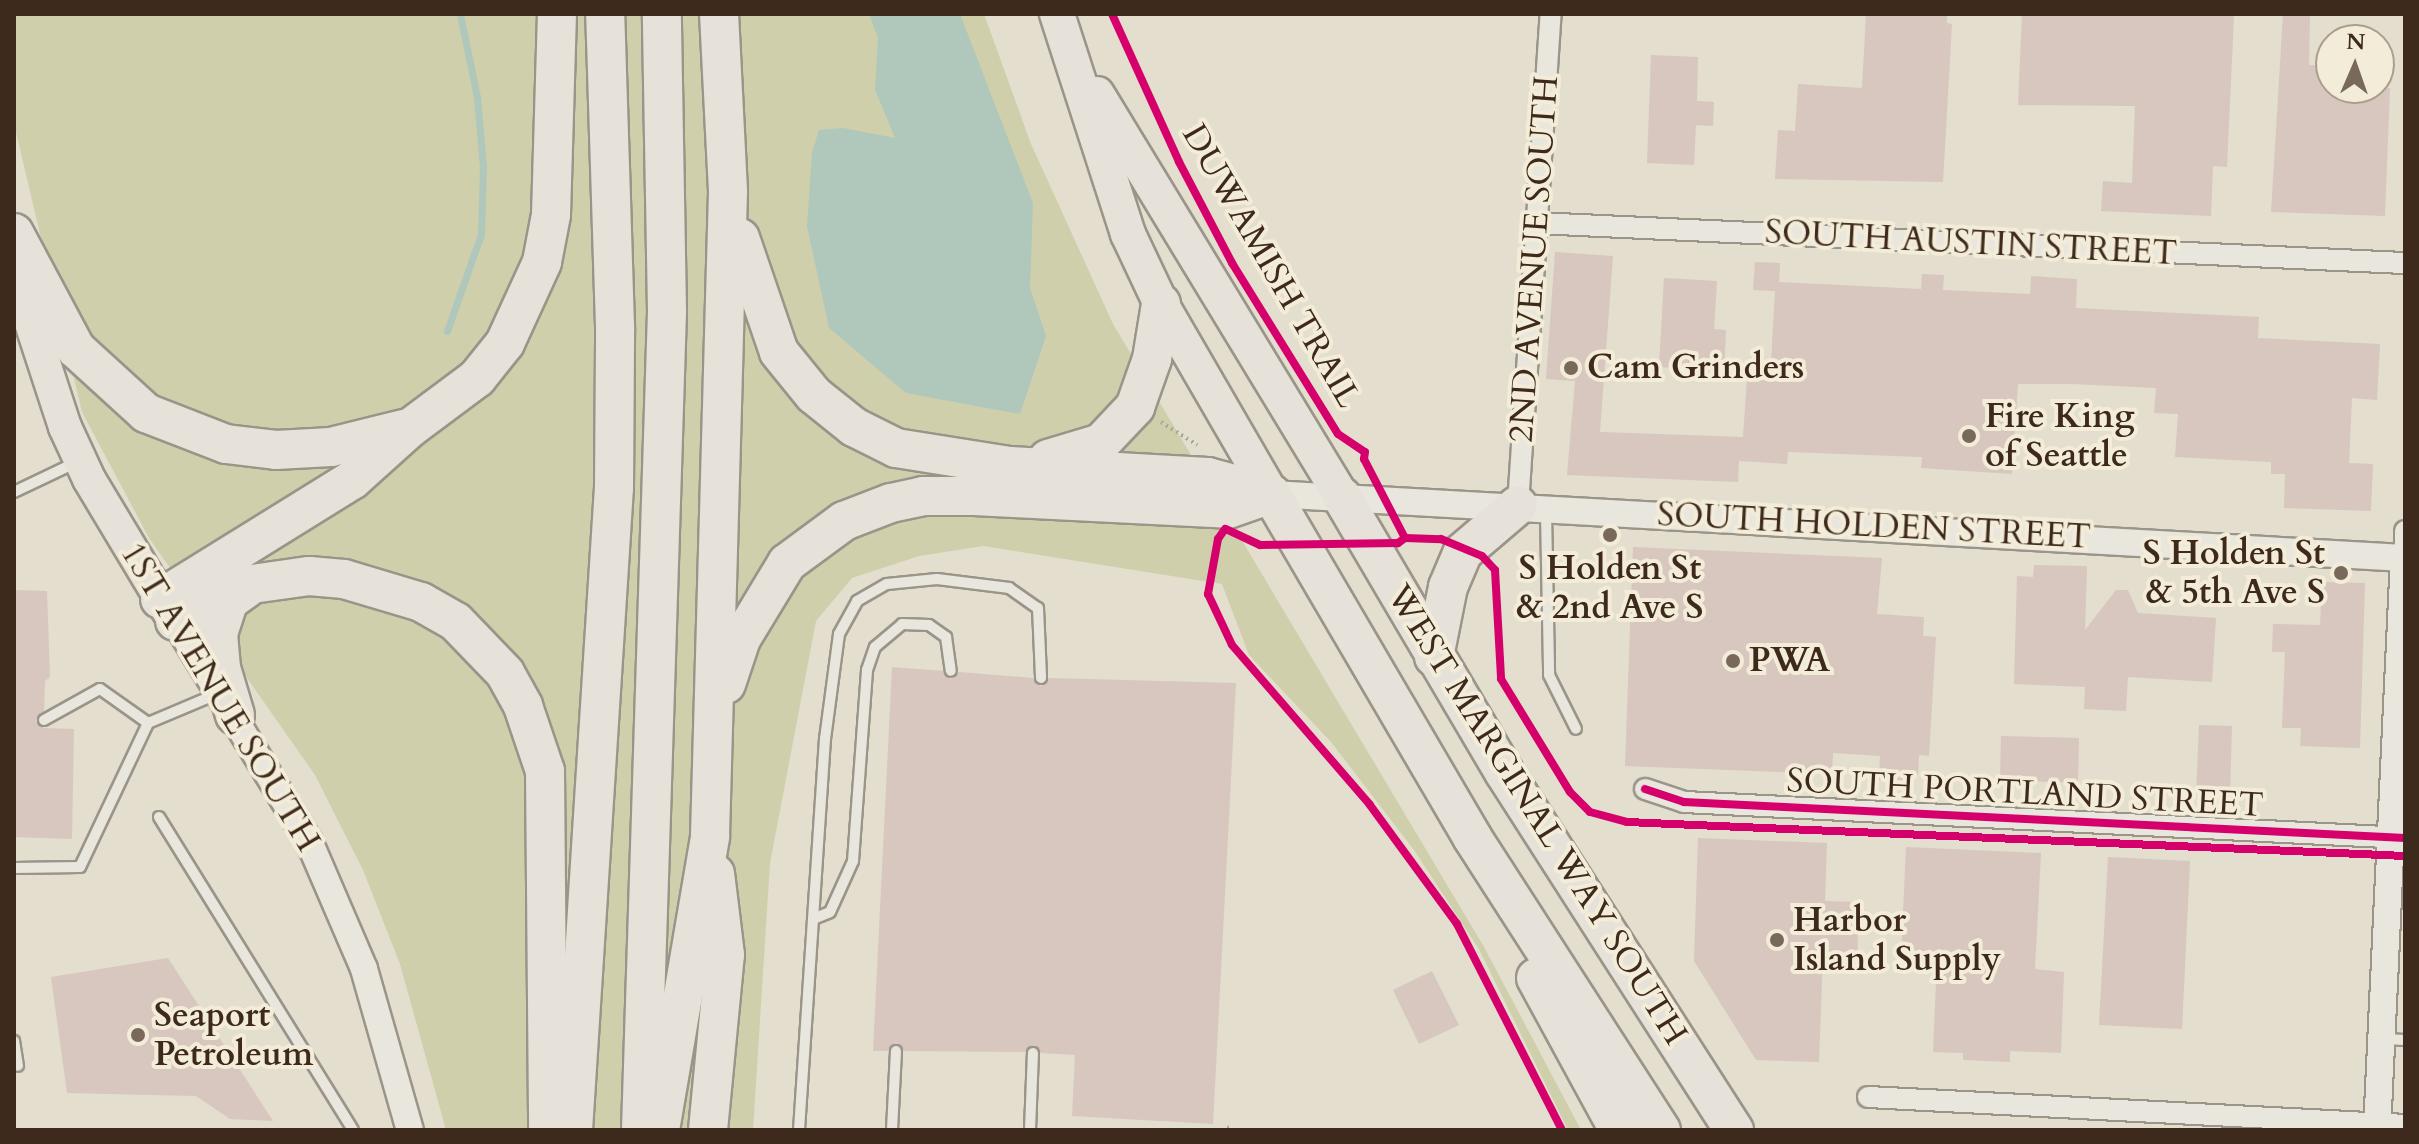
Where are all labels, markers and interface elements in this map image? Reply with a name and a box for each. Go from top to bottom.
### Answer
north arrow [2315,24,2395,104]
text: N [2346,27,2366,57]
street label: 2ND AVENUE SOUTH [1501,74,1567,444]
street label: DUWAMISH TRAIL [1173,117,1369,415]
street label: SOUTH AUSTIN STREET [1764,212,2178,274]
place label: Cam Grinders [1587,348,1804,388]
marker: Cam Grinders [1562,359,1580,377]
place label: Fire King of Seattle [1985,396,2134,476]
marker: Fire King of Seattle [1960,427,1978,445]
street label: SOUTH HOLDEN STREET [1656,494,2092,558]
marker: S Holden St & 2nd Ave S [1601,526,1619,544]
place label: S Holden St & 5th Ave S [2143,533,2325,612]
street label: 1ST AVENUE SOUTH [112,535,328,859]
place label: S Holden St & 2nd Ave S [1516,548,1704,628]
marker: S Holden St & 5th Ave S [2332,564,2350,582]
street label: WEST MARGINAL WAY SOUTH [1378,578,1696,1052]
place label: PWA [1749,641,1830,681]
marker: PWA [1724,652,1742,670]
street label: SOUTH PORTLAND STREET [1785,760,2265,826]
place label: Harbor Island Supply [1793,900,2001,980]
marker: Harbor Island Supply [1768,931,1786,949]
place label: Seaport Petroleum [154,995,313,1074]
marker: Seaport Petroleum [129,1026,147,1044]

